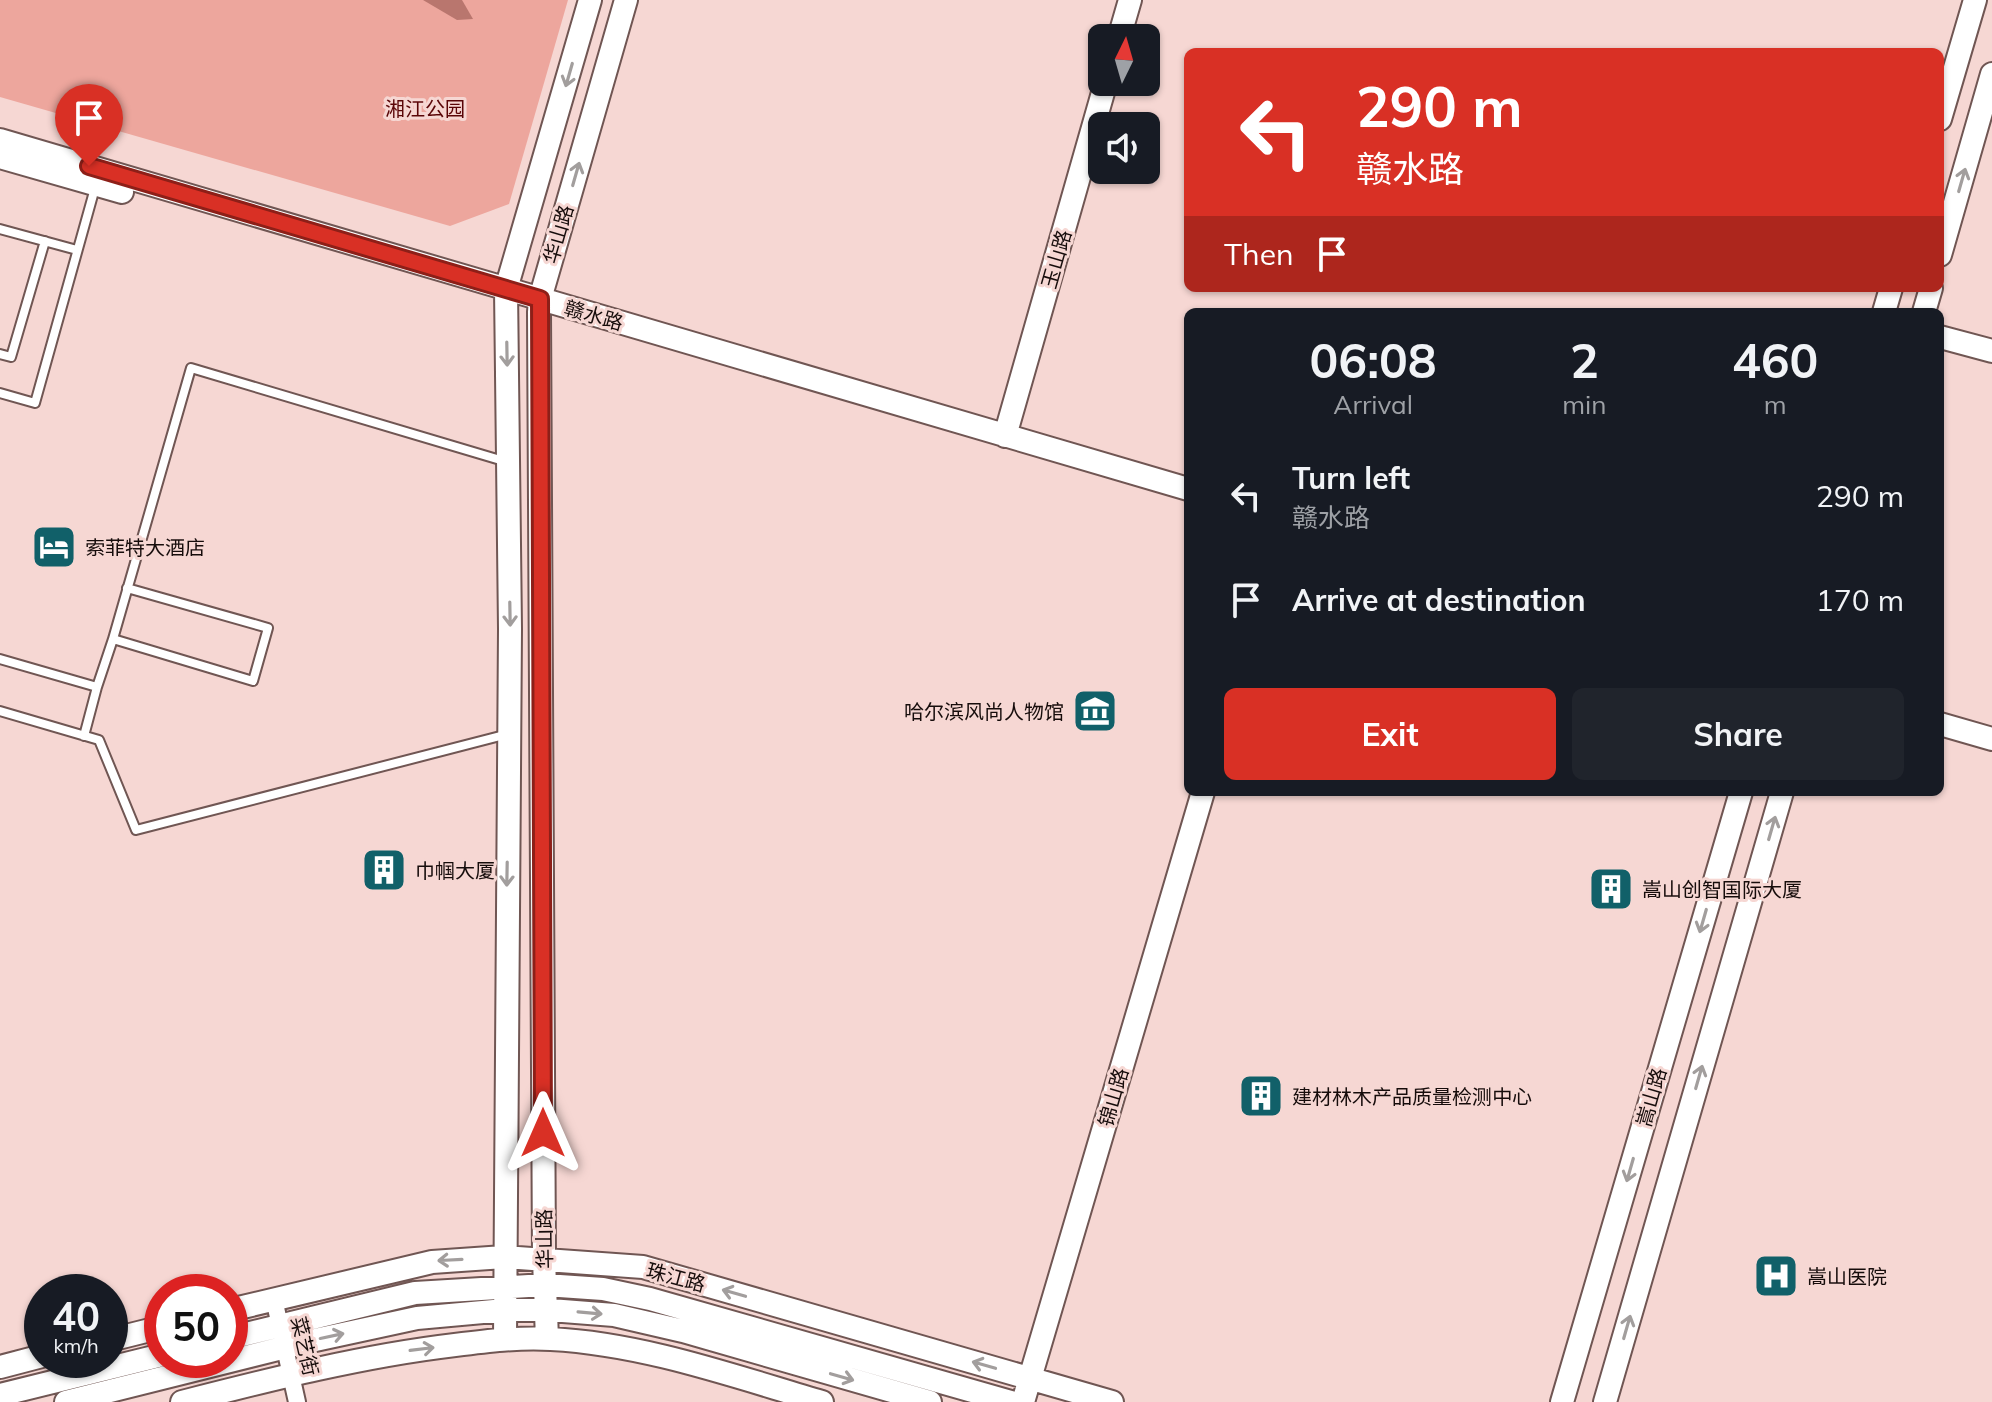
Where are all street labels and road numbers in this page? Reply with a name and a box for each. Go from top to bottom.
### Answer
street label: 华山路 [538,202,578,266]
street label: 玉山路 [1036,227,1076,291]
street label: 赣水路 [562,295,626,335]
street label: 锦山路 [1093,1065,1133,1129]
street label: 嵩山路 [1631,1065,1671,1129]
street label: 华山路 [531,1209,557,1269]
street label: 珠江路 [644,1257,708,1297]
street label: 菜艺街 [286,1314,324,1378]

